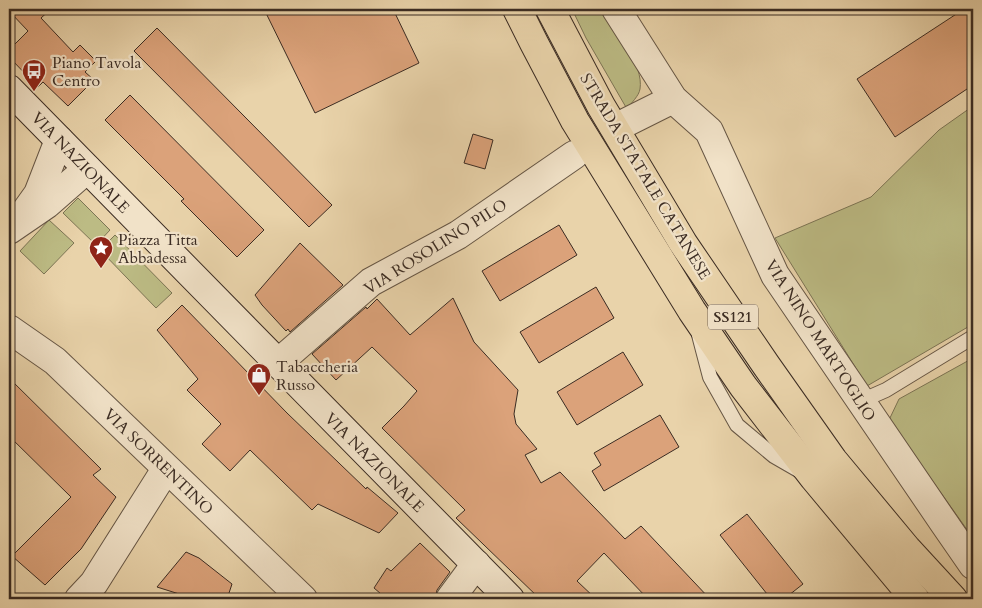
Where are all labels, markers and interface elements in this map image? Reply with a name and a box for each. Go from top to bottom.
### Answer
place label: Piano Tavola Centro [52,52,141,92]
bus stop icon: Piano Tavola Centro [21,58,47,92]
street label: STRADA STATALE CATANESE [575,69,716,284]
street label: VIA NAZIONALE [26,107,135,218]
street label: VIA ROSOLINO PILO [360,194,511,300]
place label: Piazza Titta Abbadessa [118,229,198,269]
place icon: Piazza Titta Abbadessa [88,235,114,269]
street label: VIA NINO MARTOGLIO [760,256,881,426]
road number: SS121 [708,304,758,330]
place label: Tabaccheria Russo [276,356,358,396]
shop icon: Tabaccheria Russo [246,362,272,396]
street label: VIA SORRENTINO [98,403,218,520]
street label: VIA NAZIONALE [319,408,429,518]

